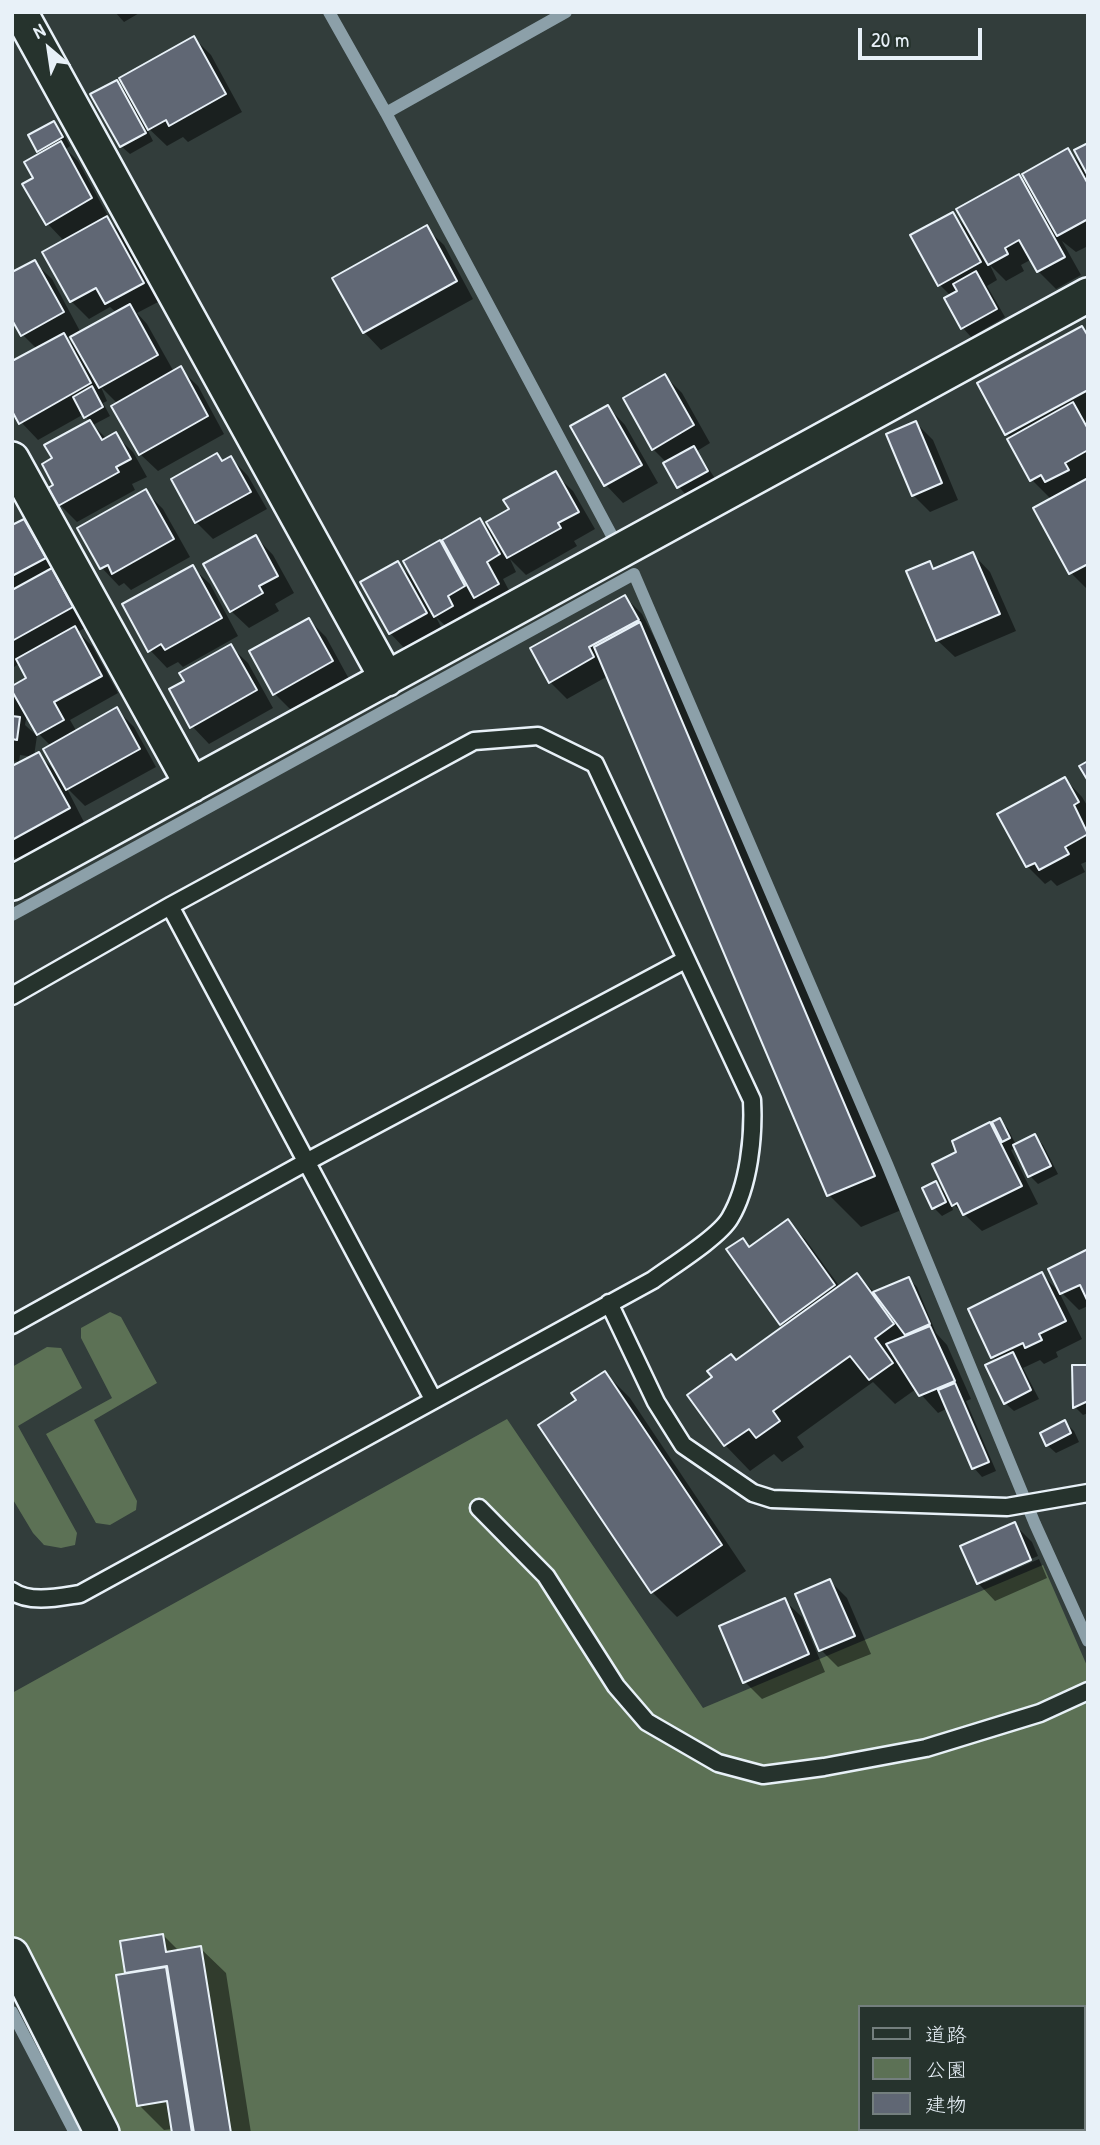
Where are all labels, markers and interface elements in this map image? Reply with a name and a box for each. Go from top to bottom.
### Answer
north arrow [14,14,84,84]
scale bar [862,14,986,58]
text: N [28,17,50,44]
text: 20 m [871,25,909,54]
legend [858,2005,1086,2131]
text: 道路 [925,2020,967,2049]
text: 公園 [925,2055,967,2084]
text: 建物 [925,2090,967,2119]

